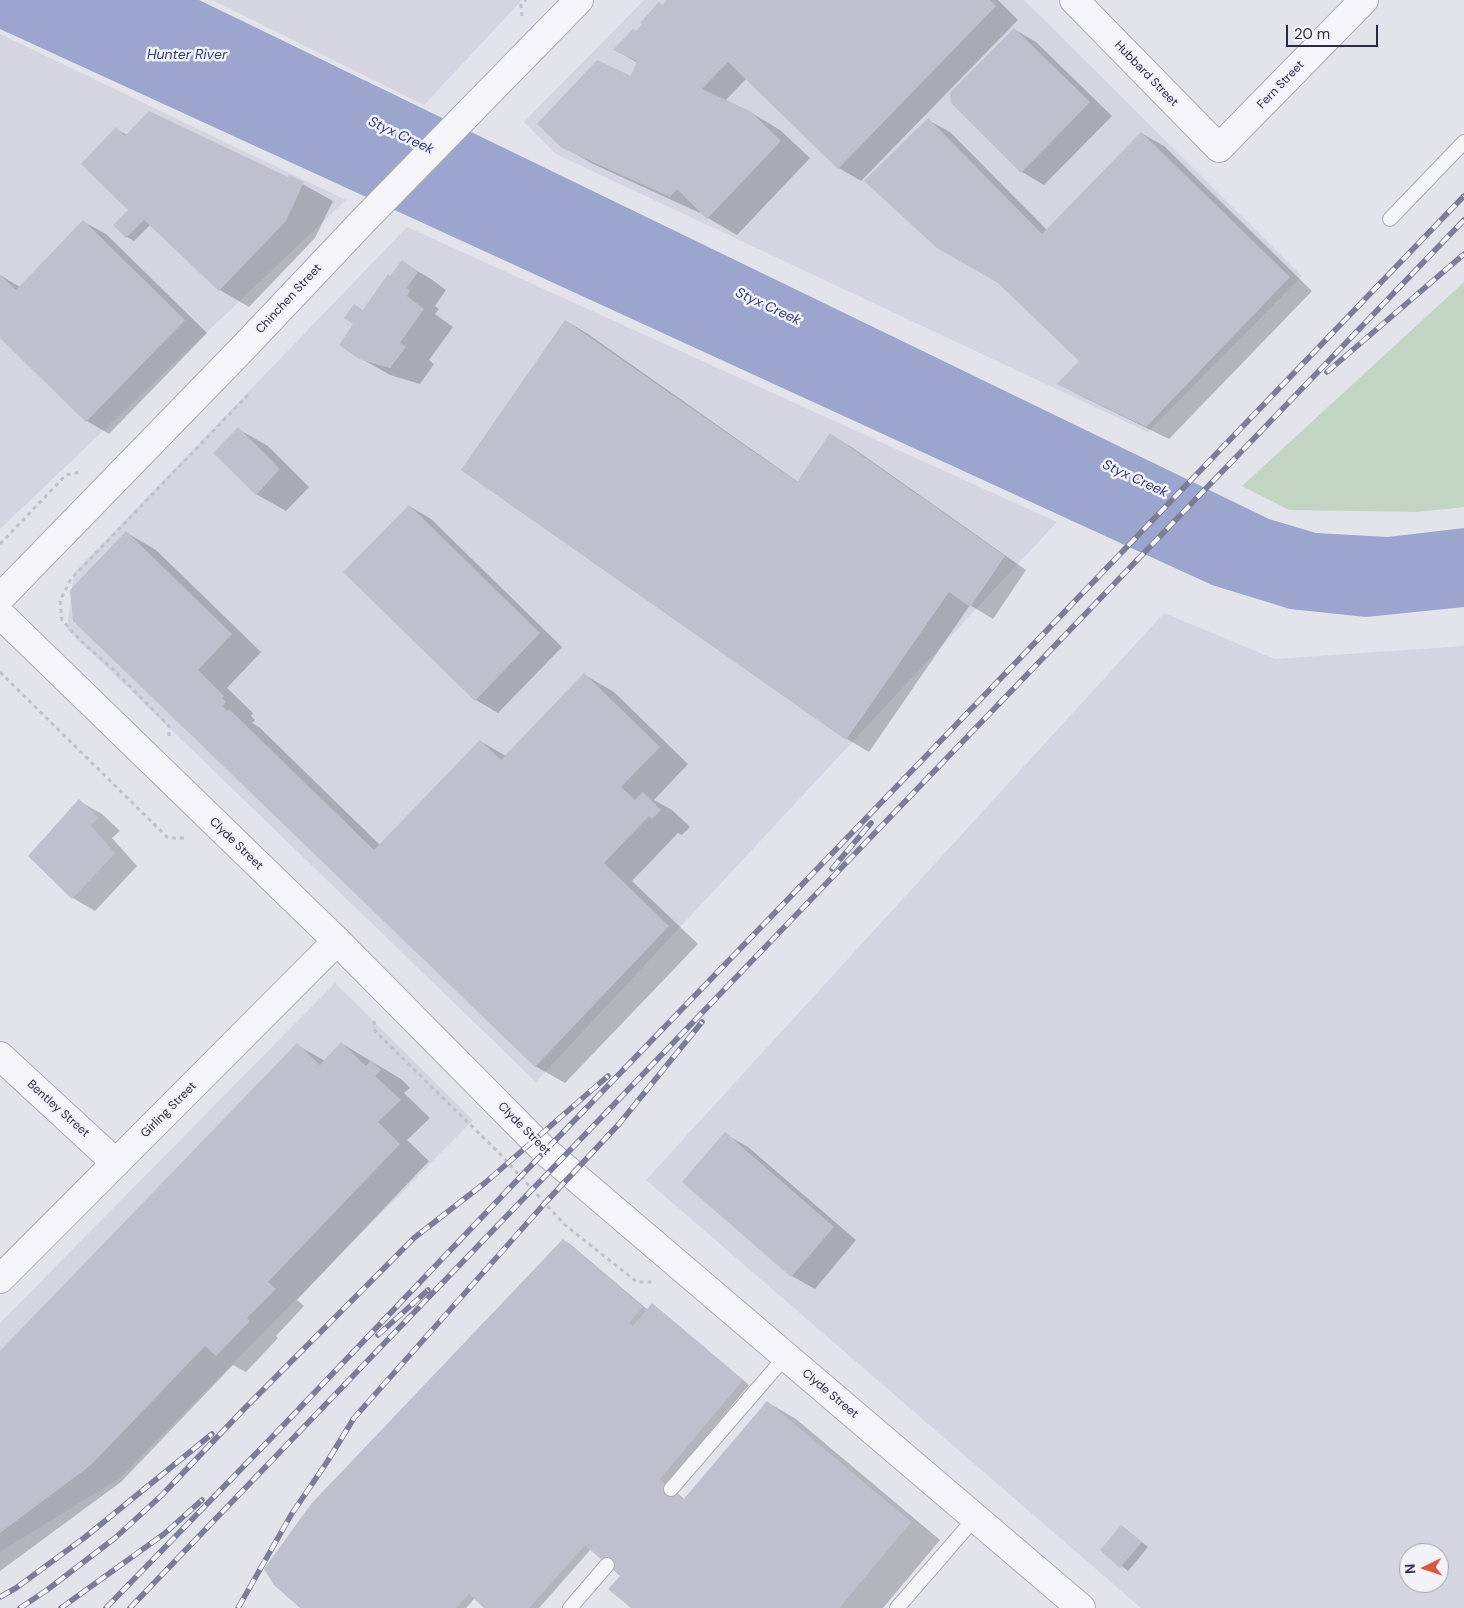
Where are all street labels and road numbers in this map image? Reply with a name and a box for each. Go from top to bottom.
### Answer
street label: Hubbard Street [1111,38,1181,110]
street label: Fern Street [1254,58,1308,112]
street label: Chinchen Street [253,261,325,337]
street label: Clyde Street [206,815,266,873]
street label: Bentley Street [24,1077,92,1141]
street label: Girling Street [138,1079,200,1141]
street label: Clyde Street [495,1100,553,1158]
street label: Clyde Street [799,1366,861,1422]

